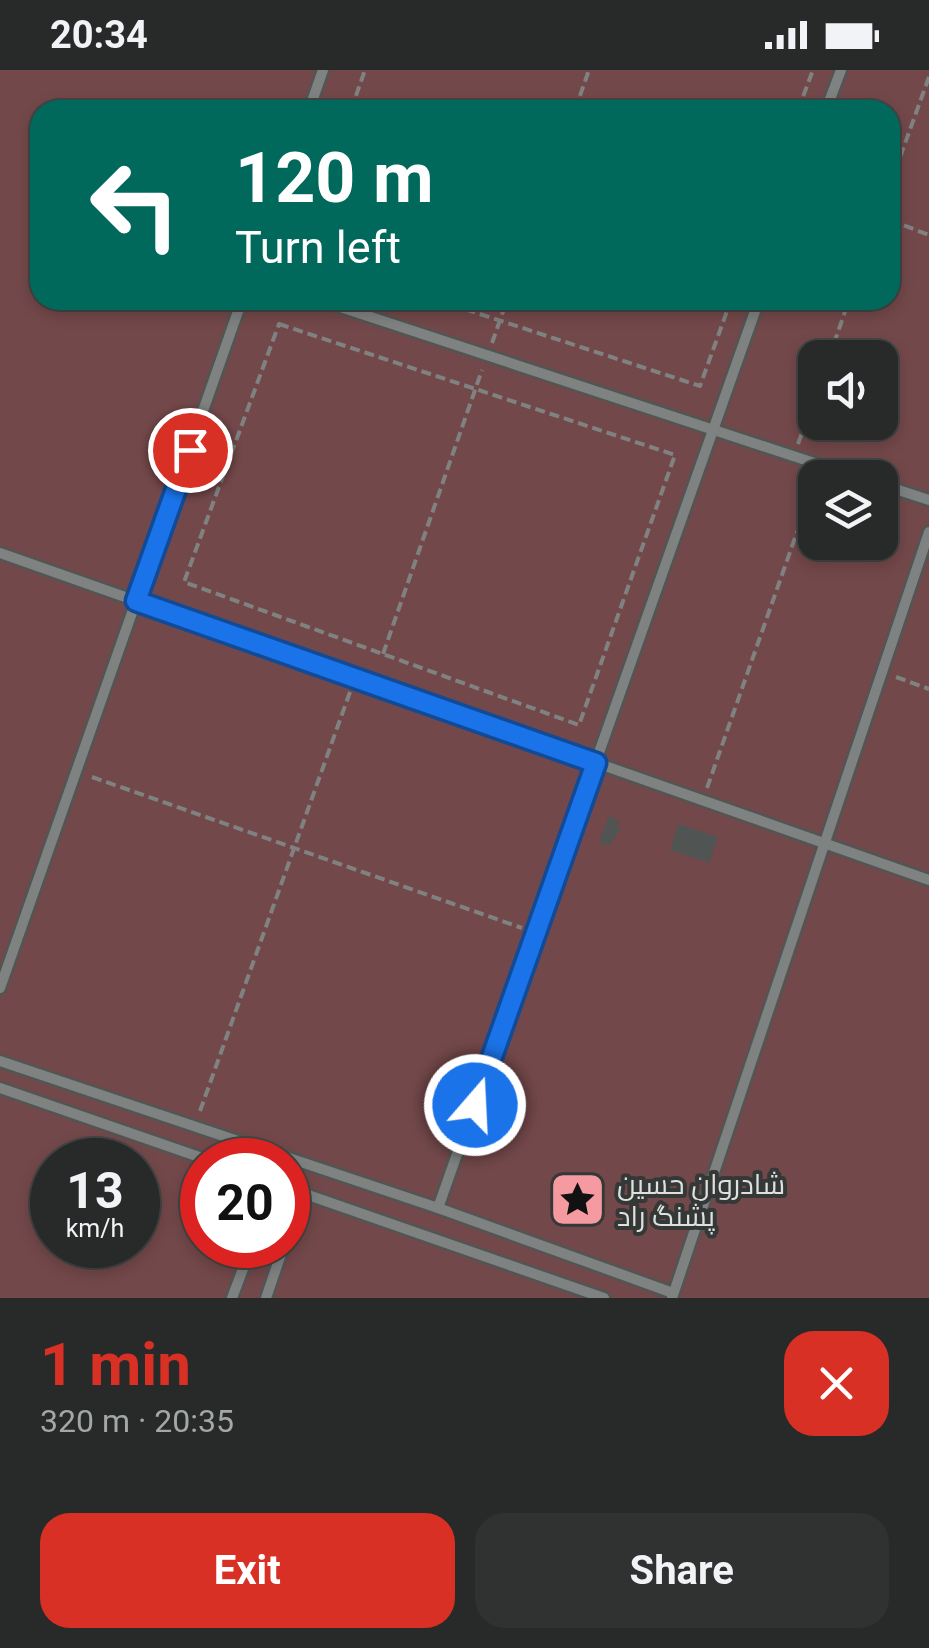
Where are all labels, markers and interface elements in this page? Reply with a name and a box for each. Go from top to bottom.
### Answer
text: 20:34 [50,13,148,57]
text: 120 m [235,137,434,219]
icon: left [70,140,200,270]
text: Turn left [235,221,401,274]
map controls [798,340,898,560]
button: sound [798,340,898,440]
pin [148,408,233,493]
icon: arrive [163,423,218,478]
button: layers [798,460,898,560]
position arrow [423,1053,527,1157]
speed limit sign: 20 [180,1138,310,1268]
text: 13 [66,1162,124,1220]
place label: شادروان حسین پشنگ راد [617,1168,785,1235]
place icon: شادروان حسین پشنگ راد [548,1170,608,1230]
text: km/h [66,1214,124,1243]
text: 1 min [40,1329,191,1400]
button: close [784,1331,889,1436]
text: 320 m · 20:35 [40,1402,234,1440]
button: Exit [40,1513,455,1628]
button: Share [475,1513,889,1628]

